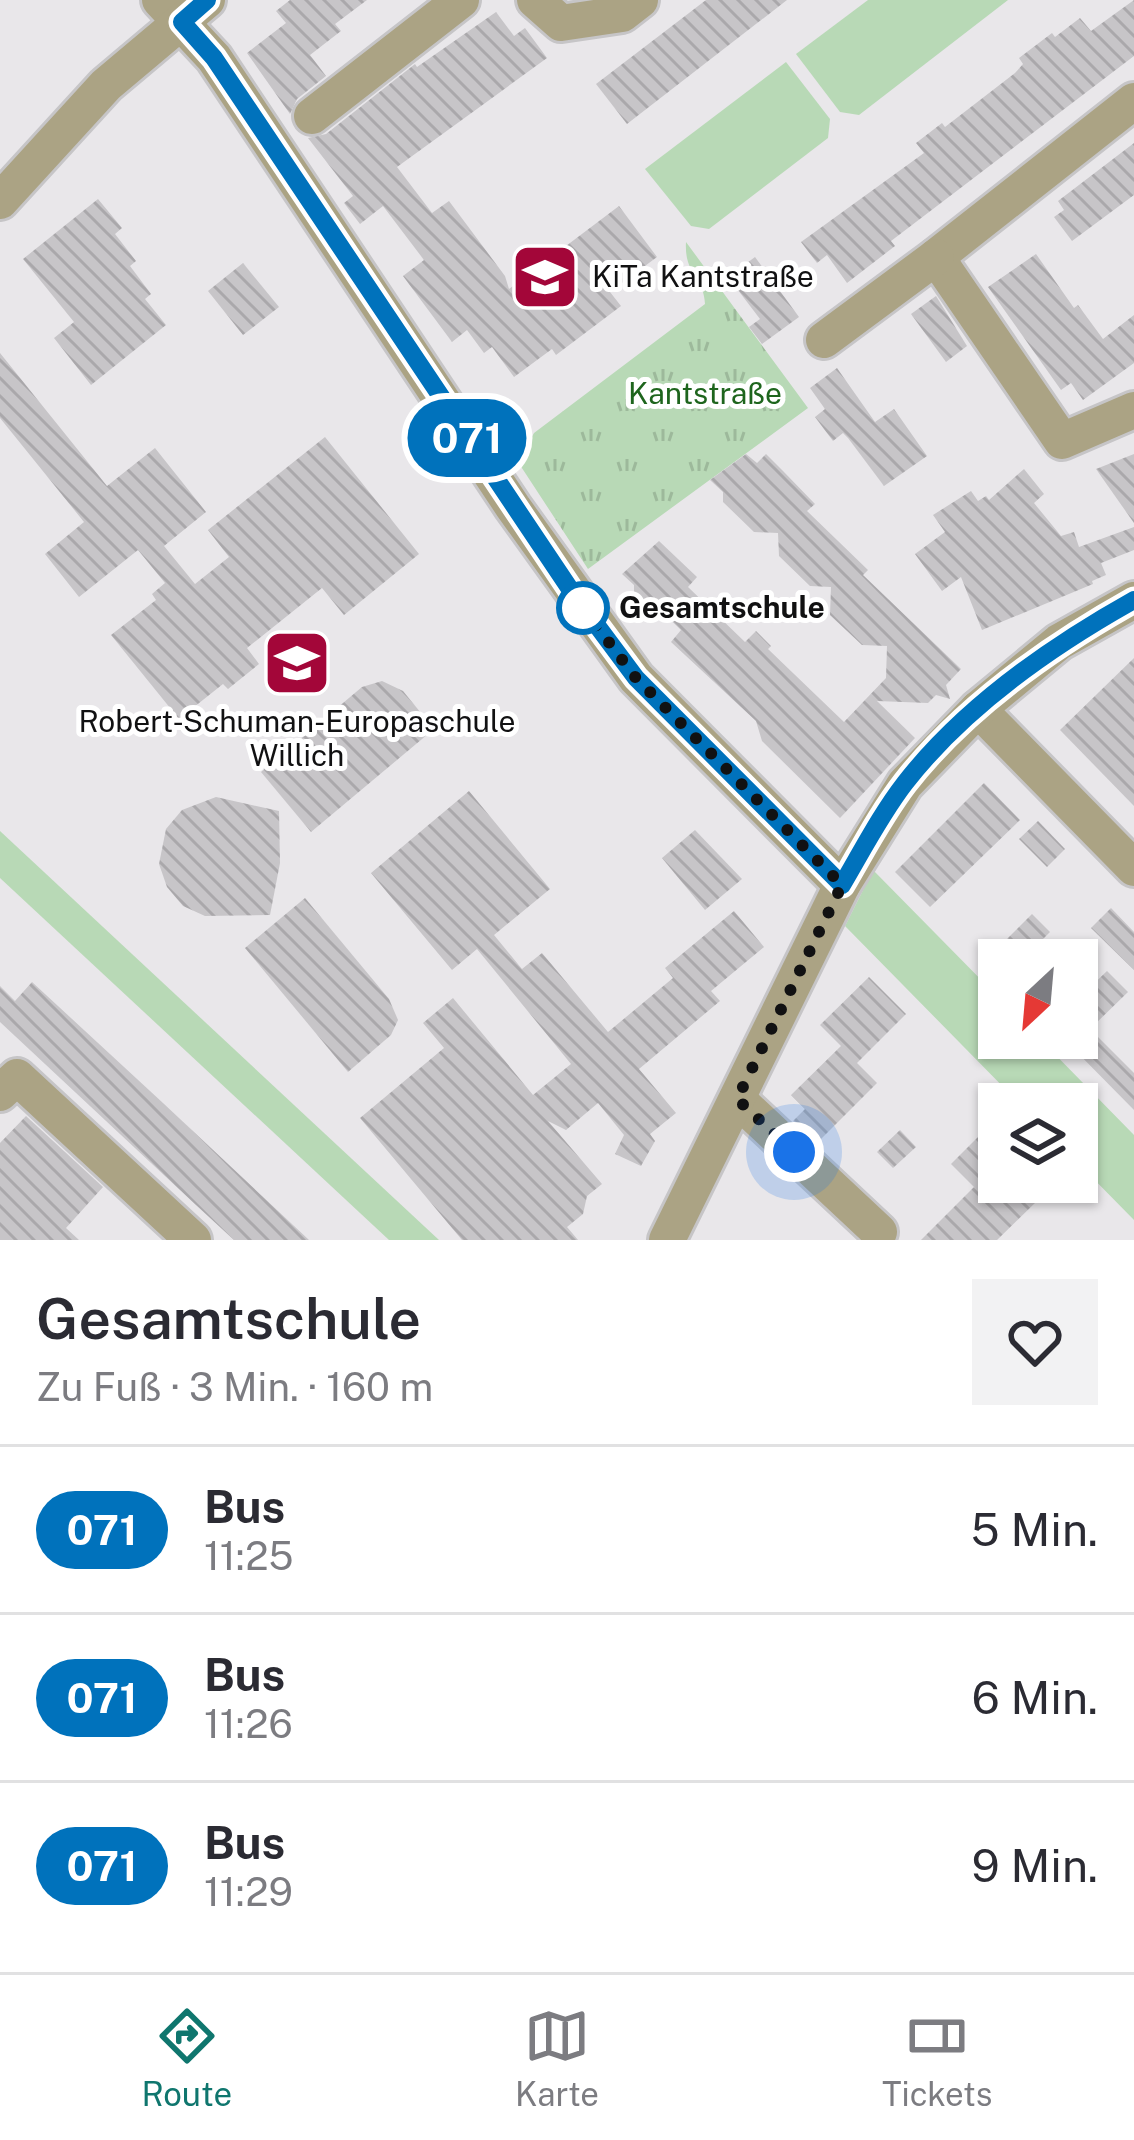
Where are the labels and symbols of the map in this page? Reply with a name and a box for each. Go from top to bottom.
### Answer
school or university icon: KiTa Kantstraße [510,242,580,312]
place label: KiTa Kantstraße [592,258,814,294]
park label: Kantstraße [628,375,782,411]
line badge: 071 [398,399,536,477]
marker: Gesamtschule [558,583,608,633]
place label: Gesamtschule [619,589,825,625]
school or university icon: Robert-Schuman-Europaschule Willich [262,628,332,698]
place label: Robert-Schuman-Europaschule Willich [79,703,515,773]
north arrow [978,939,1098,1059]
your location [764,1122,824,1182]

